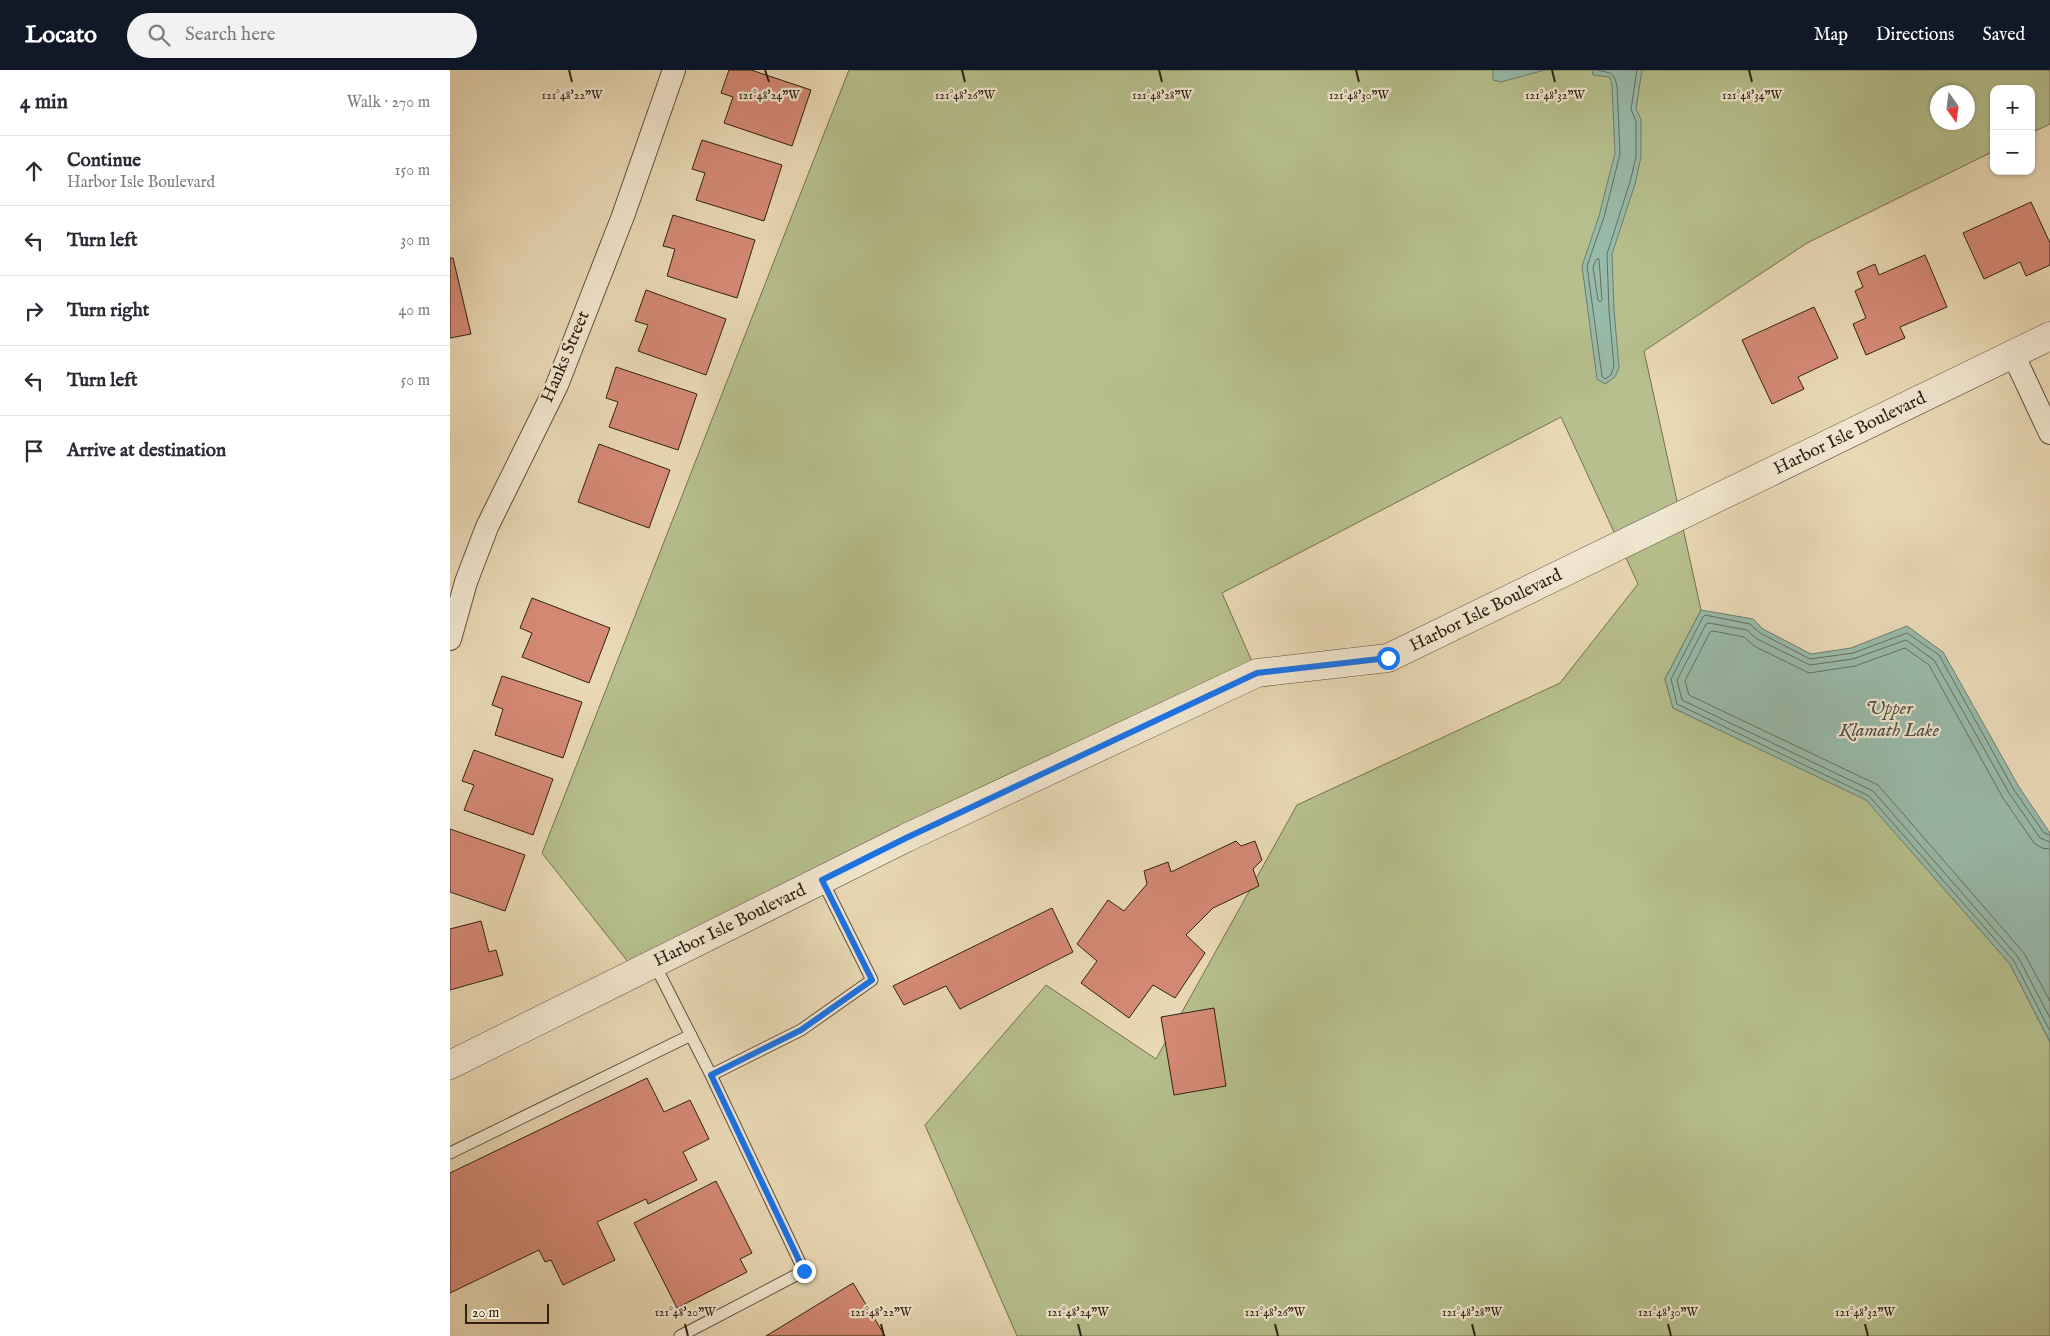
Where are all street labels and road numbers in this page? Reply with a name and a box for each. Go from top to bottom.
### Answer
street label: Hanks Street [536,308,596,406]
street label: Harbor Isle Boulevard [1770,387,1930,481]
street label: Harbor Isle Boulevard [1406,564,1566,658]
street label: Harbor Isle Boulevard [650,879,810,973]

